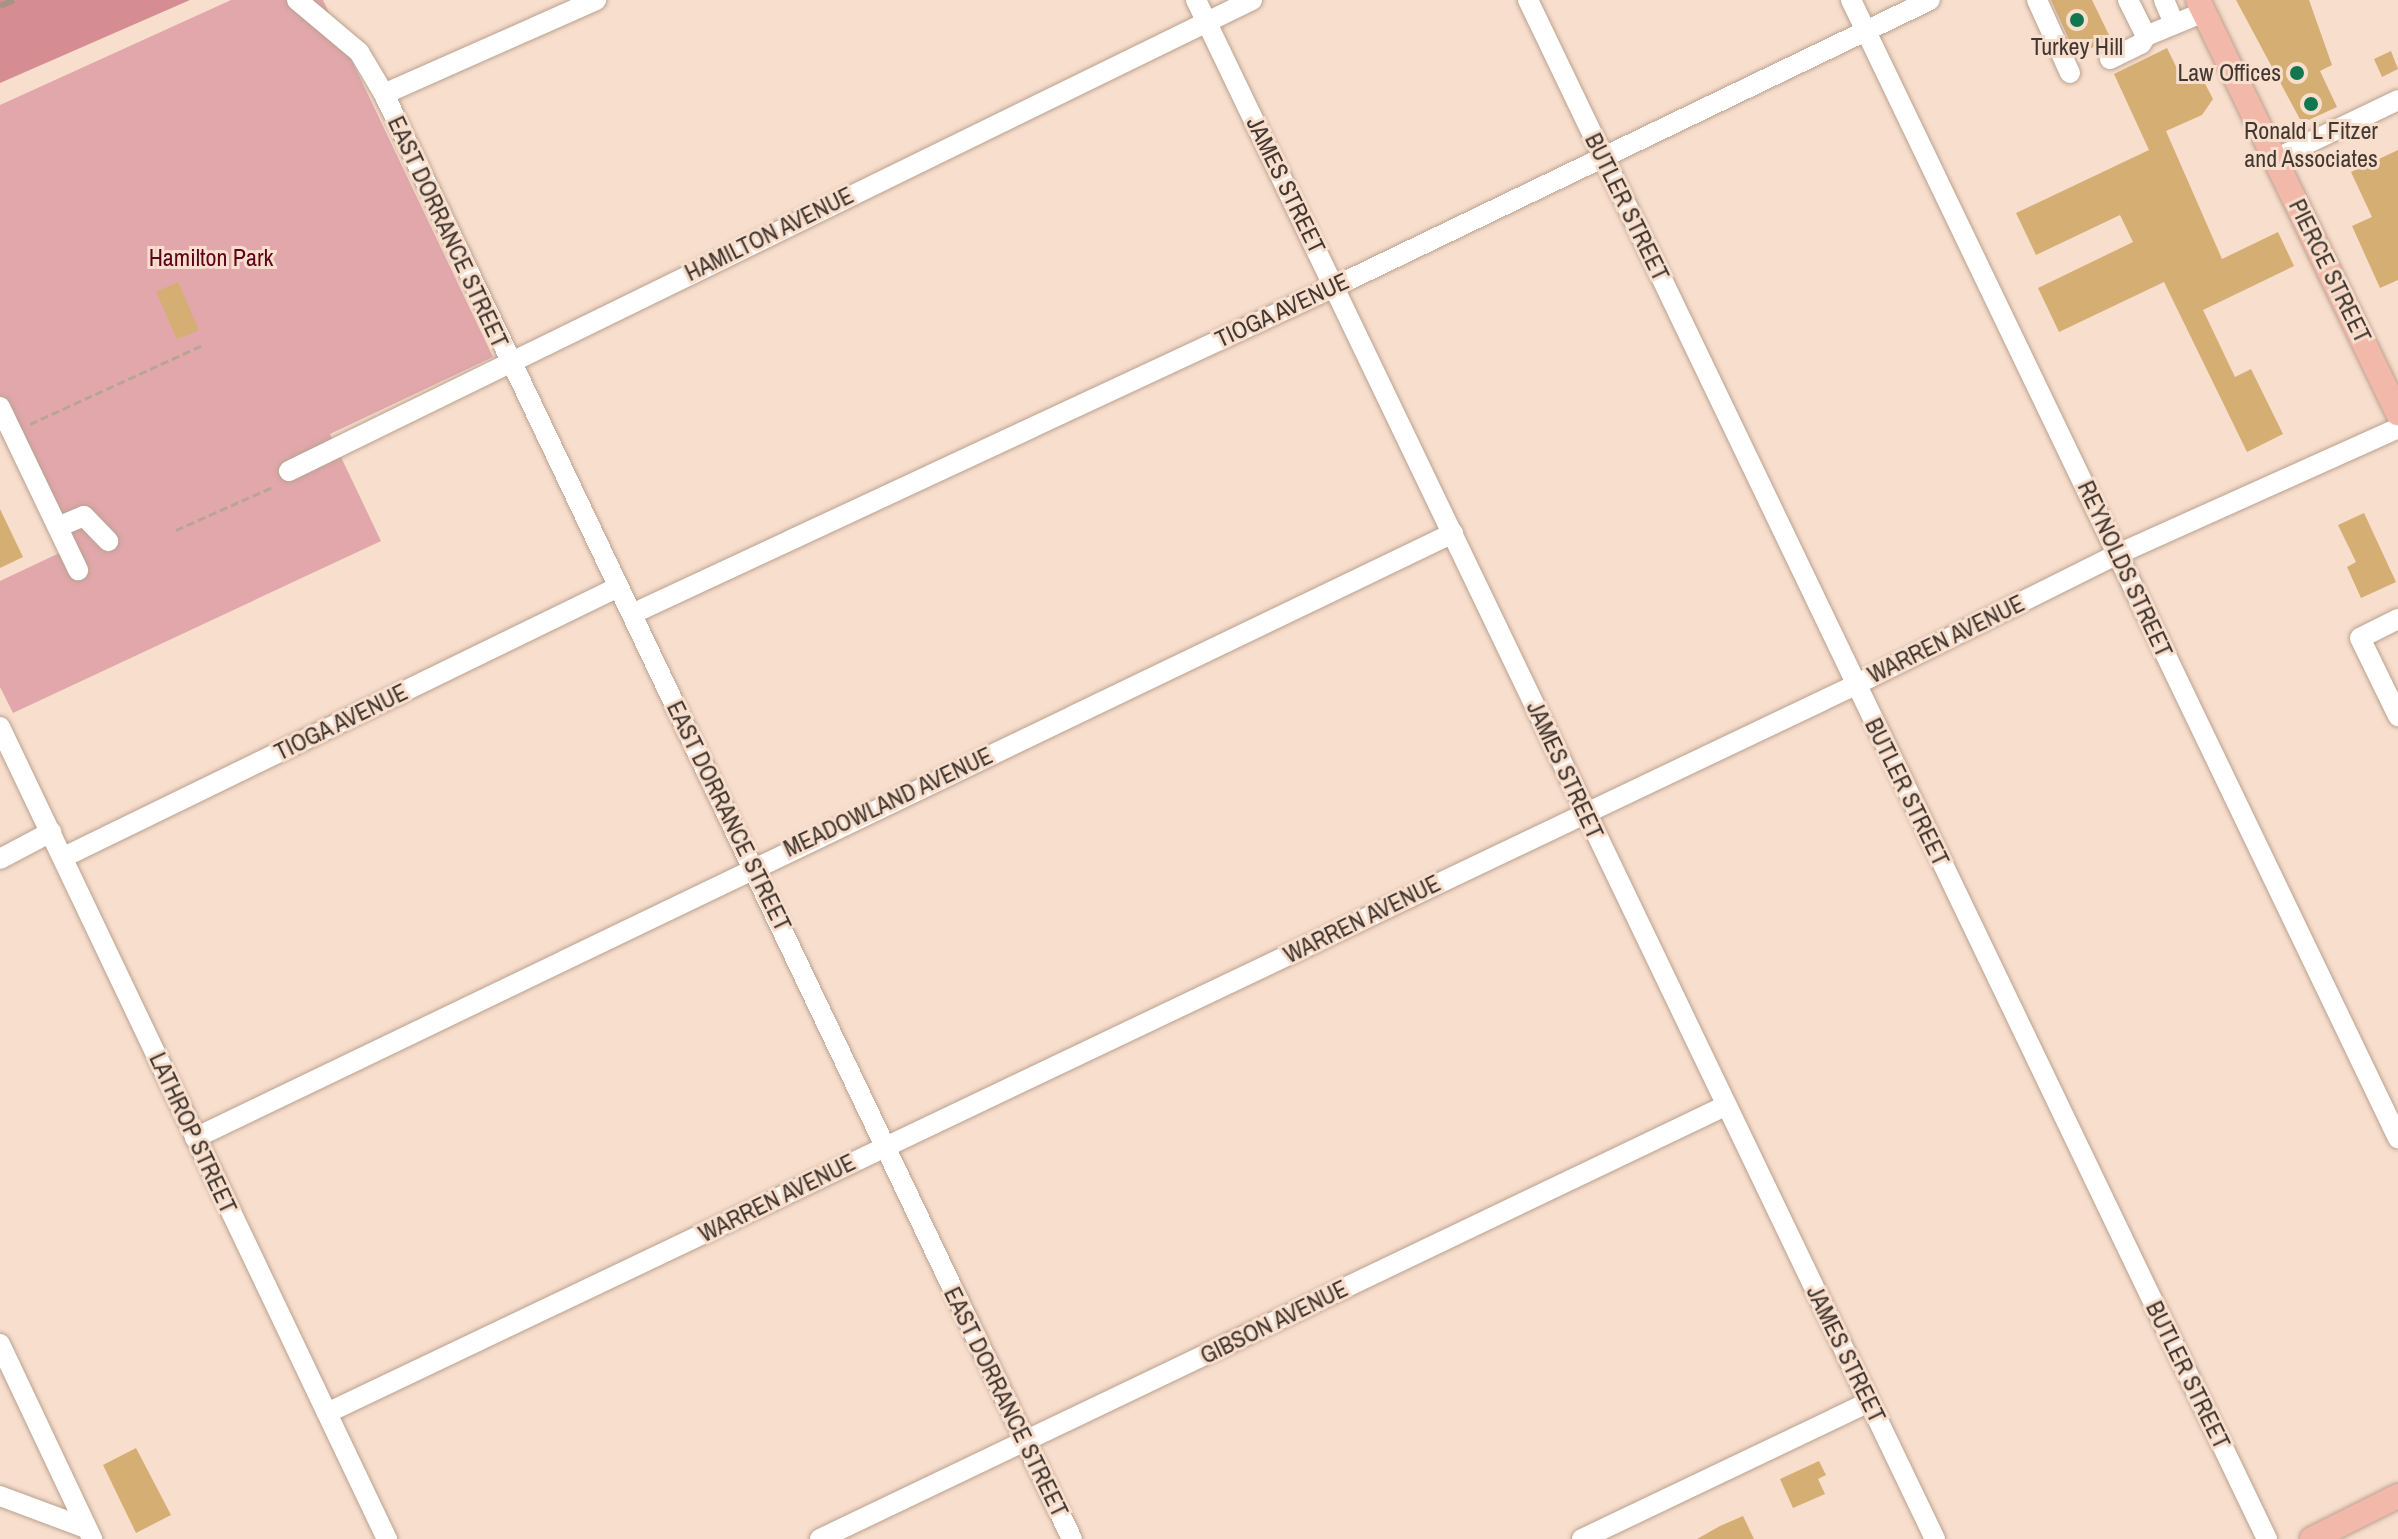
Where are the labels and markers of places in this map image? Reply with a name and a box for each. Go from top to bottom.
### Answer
marker: Turkey Hill [2068,11,2086,29]
place label: Turkey Hill [2031,33,2123,61]
place label: Law Offices [2177,59,2281,87]
marker: Law Offices [2288,64,2306,82]
marker: Ronald L Fitzer and Associates [2302,95,2320,113]
place label: Ronald L Fitzer and Associates [2244,117,2378,173]

